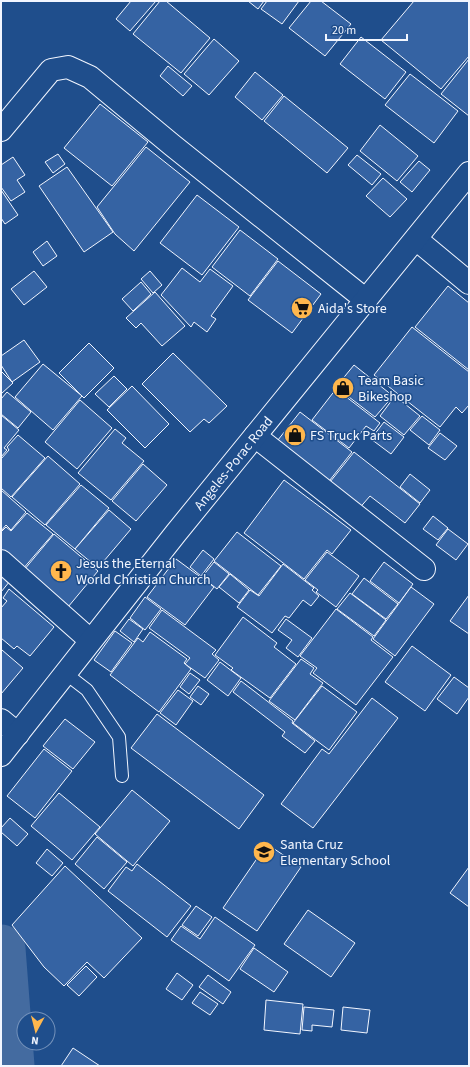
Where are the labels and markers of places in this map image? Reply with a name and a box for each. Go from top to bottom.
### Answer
supermarket icon: Aida's Store [289,295,315,321]
place label: Aida's Store [318,299,387,319]
place label: Team Basic Bikeshop [358,371,424,407]
shop icon: Team Basic Bikeshop [330,375,356,401]
shop icon: FS Truck Parts [282,422,308,448]
place label: FS Truck Parts [310,426,392,446]
place label: Jesus the Eternal World Christian Church [76,554,211,590]
church icon: Jesus the Eternal World Christian Church [48,558,74,584]
place label: Santa Cruz Elementary School [280,835,391,871]
school or university icon: Santa Cruz Elementary School [251,839,277,865]

